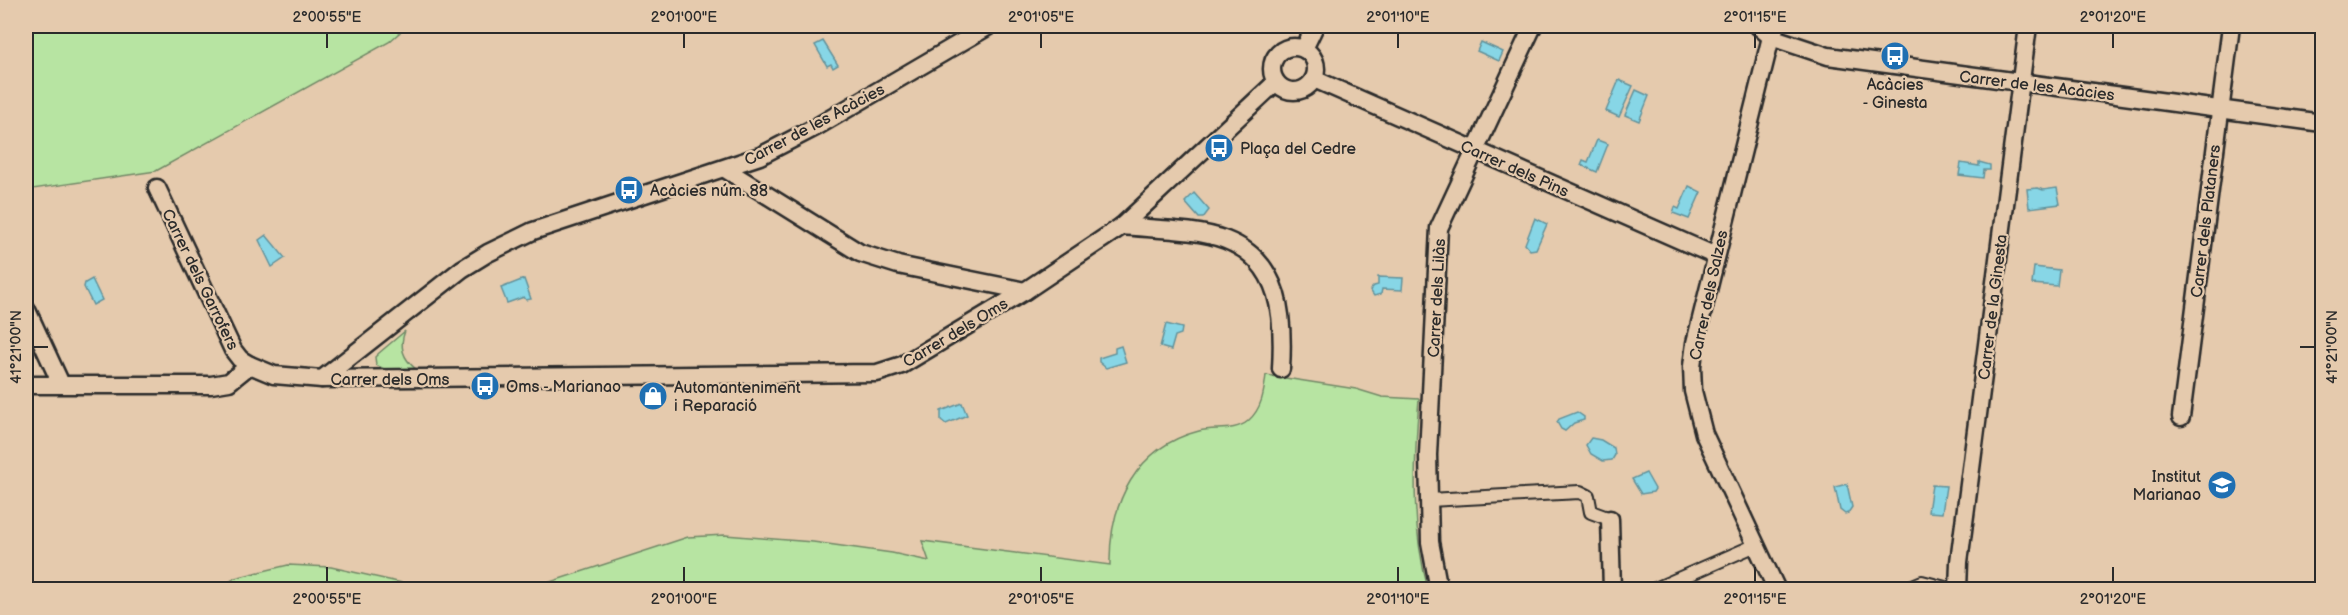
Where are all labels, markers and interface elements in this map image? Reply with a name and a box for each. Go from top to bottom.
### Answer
text: 2°00'55"E [293,8,362,27]
text: 2°01'00"E [651,8,717,27]
text: 2°01'05"E [1008,8,1074,27]
text: 2°01'10"E [1366,8,1430,27]
text: 2°01'15"E [1723,8,1787,27]
text: 2°01'20"E [2080,8,2146,27]
bus stop icon: Acàcies - Ginesta [1879,40,1911,72]
street label: Carrer de les Acàcies [1958,68,2116,105]
place label: Acàcies - Ginesta [1862,76,1928,113]
street label: Carrer de les Acàcies [741,80,888,170]
bus stop icon: Plaça del Cedre [1203,132,1235,164]
street label: Carrer dels Pins [1457,137,1572,202]
place label: Plaça del Cedre [1240,140,1356,159]
street label: Carrer dels Plataners [2188,144,2225,299]
bus stop icon: Acàcies núm. 88 [613,174,645,206]
place label: Acàcies núm. 88 [650,182,768,201]
street label: Carrer dels Garrofers [157,206,242,353]
street label: Carrer dels Salzes [1686,228,1733,362]
street label: Carrer de la Ginesta [1975,233,2012,381]
street label: Carrer dels Lilàs [1425,238,1450,358]
street label: Carrer dels Oms [900,294,1012,372]
text: 41°21'00"N [7,310,26,384]
text: 41°21'00"N [2323,310,2342,384]
bus stop icon: Oms - Marianao [469,370,501,402]
street label: Carrer dels Oms [330,371,450,390]
place label: Oms - Marianao [506,378,621,397]
place label: Automanteniment i Reparació [674,379,801,416]
shop icon: Automanteniment i Reparació [637,380,669,412]
place label: Institut Marianao [2132,468,2201,505]
school or university icon: Institut Marianao [2206,469,2238,501]
text: 2°00'55"E [293,590,362,609]
text: 2°01'00"E [651,590,717,609]
text: 2°01'05"E [1008,590,1074,609]
text: 2°01'10"E [1366,590,1430,609]
text: 2°01'15"E [1723,590,1787,609]
text: 2°01'20"E [2080,590,2146,609]

